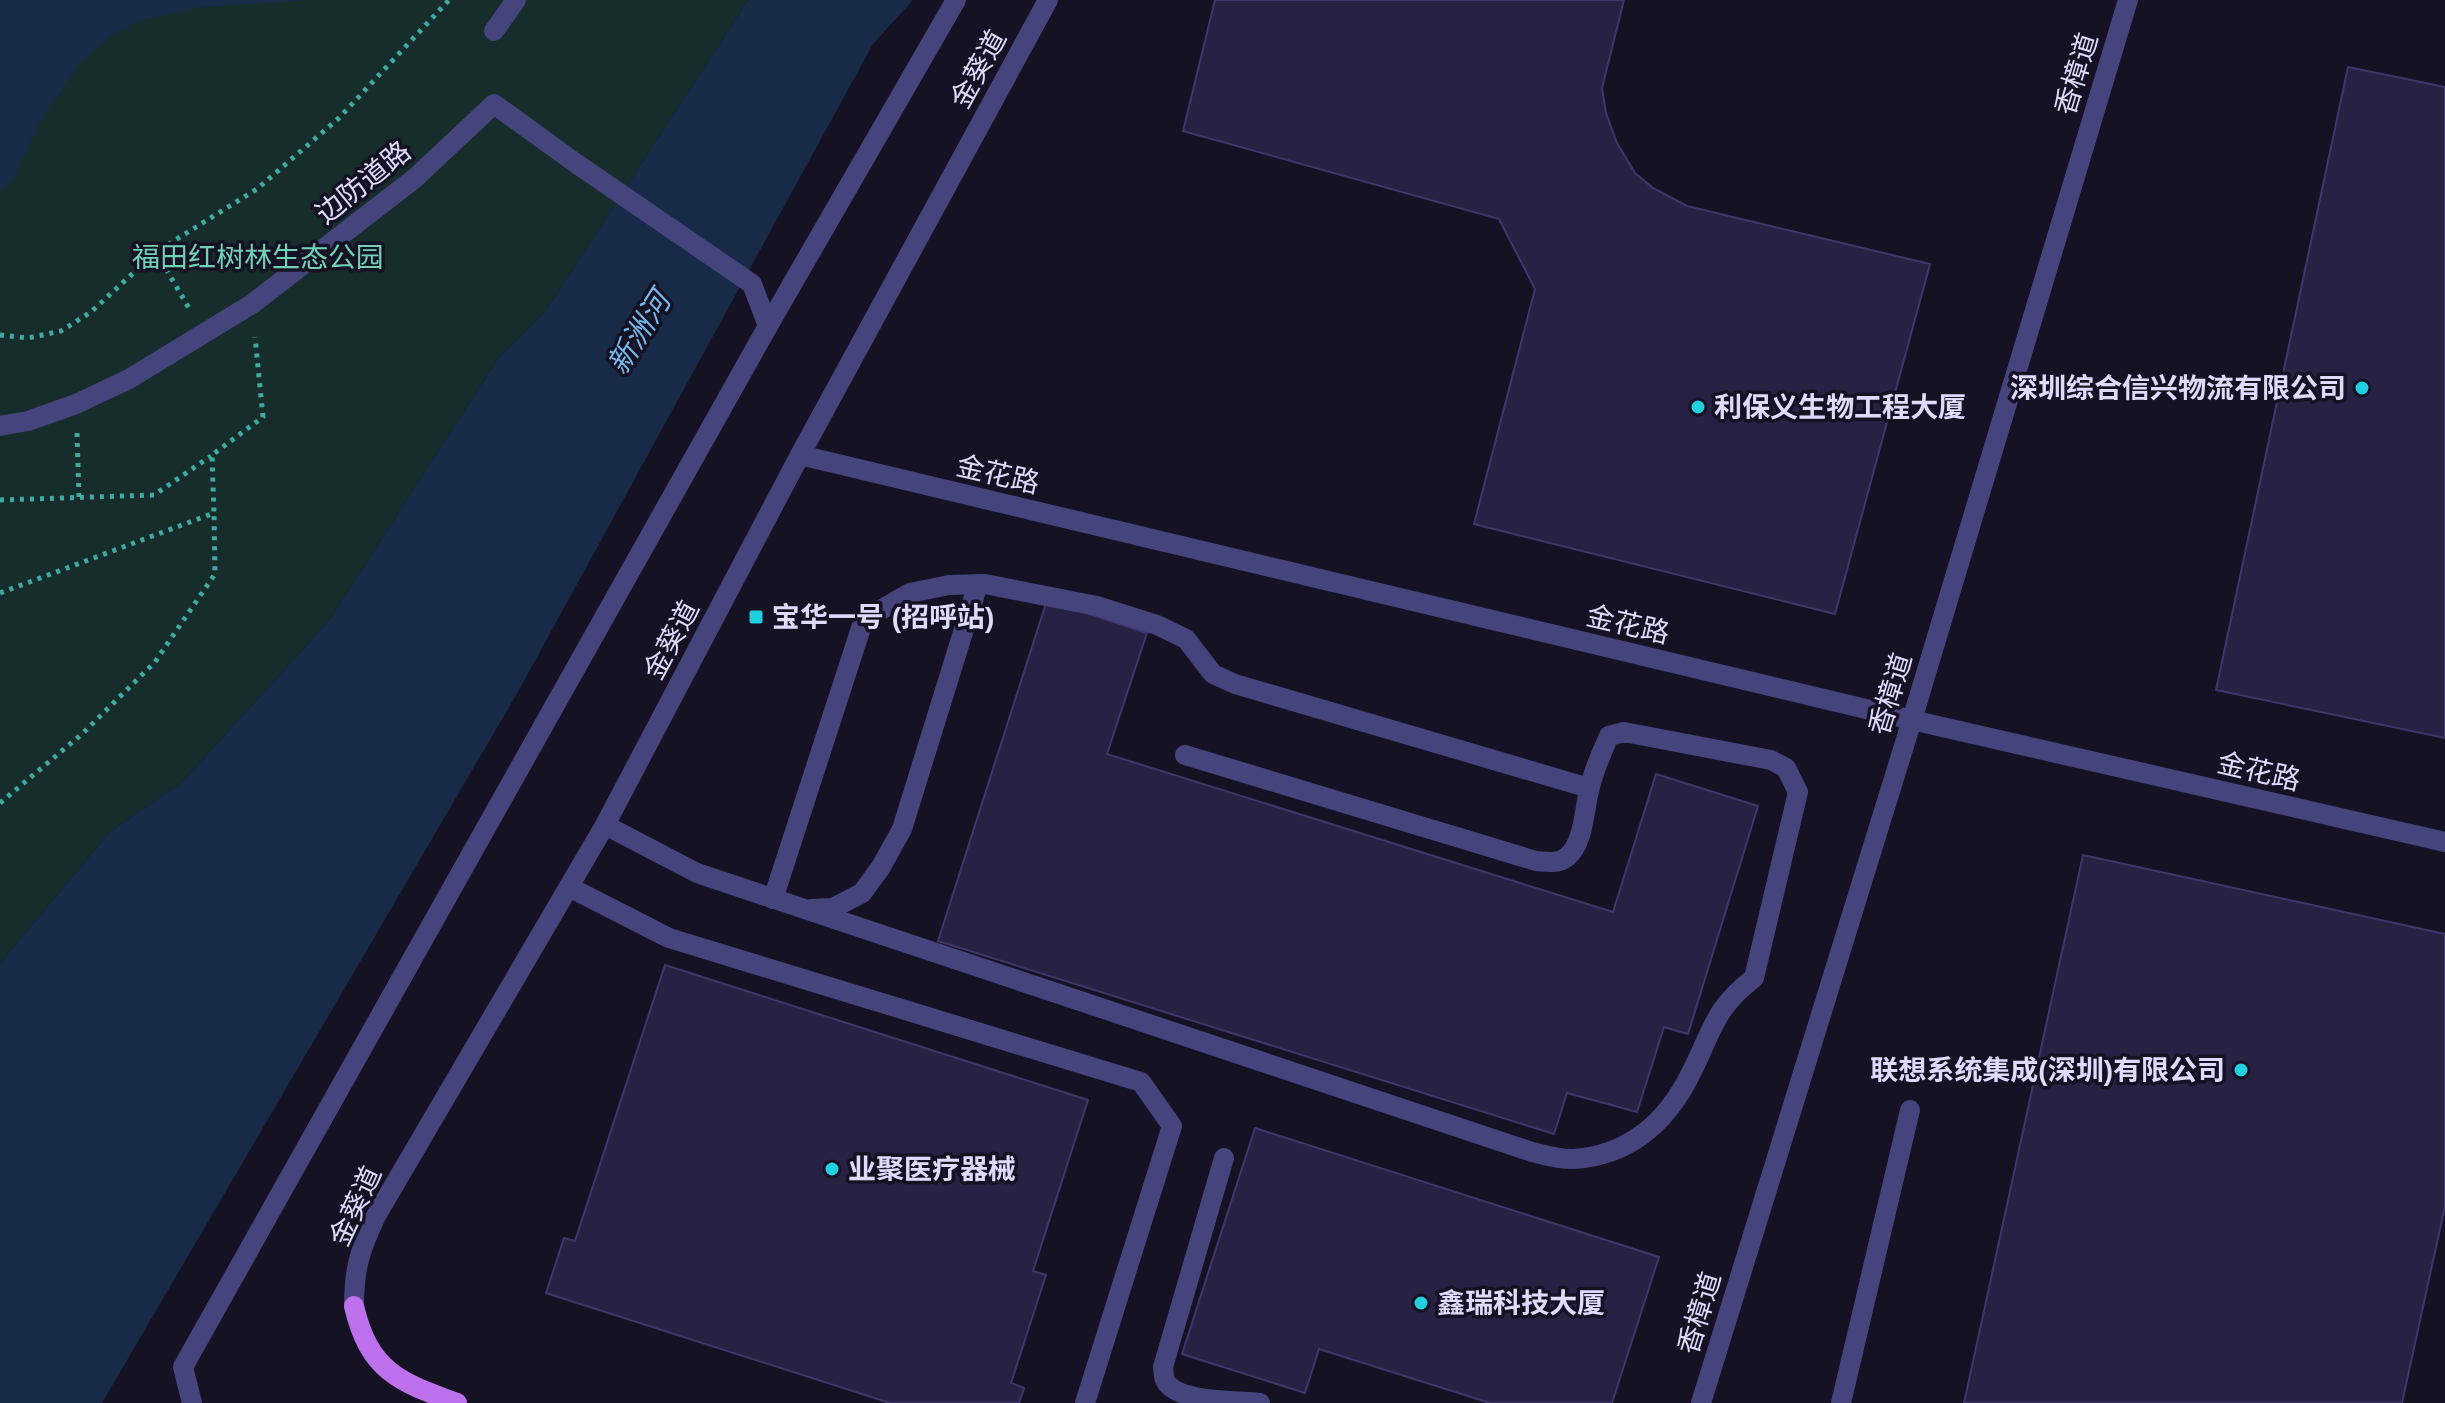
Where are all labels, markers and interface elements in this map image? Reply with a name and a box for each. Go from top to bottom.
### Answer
street label: 金葵道 [945,25,1012,113]
street label: 香樟道 [2049,29,2104,119]
street label: 边防道路 [310,135,417,230]
park label: 福田红树林生态公园 [132,242,384,273]
water label: 新洲河 [601,282,679,380]
place label: 深圳综合信兴物流有限公司 [2010,373,2346,404]
marker: 深圳综合信兴物流有限公司 [2353,379,2371,397]
place label: 利保义生物工程大厦 [1714,392,1966,423]
marker: 利保义生物工程大厦 [1689,398,1707,416]
street label: 金花路 [953,450,1042,499]
street label: 金葵道 [638,596,705,685]
street label: 金花路 [1583,600,1672,649]
place label: 宝华一号 (招呼站) [772,602,994,633]
marker: 宝华一号 (招呼站) [747,608,765,626]
street label: 香樟道 [1863,649,1918,739]
street label: 金花路 [2214,747,2303,796]
place label: 联想系统集成(深圳)有限公司 [1870,1055,2225,1086]
marker: 联想系统集成(深圳)有限公司 [2232,1061,2250,1079]
place label: 业聚医疗器械 [848,1154,1016,1185]
marker: 业聚医疗器械 [823,1160,841,1178]
street label: 金葵道 [324,1162,387,1251]
street label: 香樟道 [1672,1268,1727,1358]
place label: 鑫瑞科技大厦 [1437,1288,1605,1319]
marker: 鑫瑞科技大厦 [1412,1294,1430,1312]

